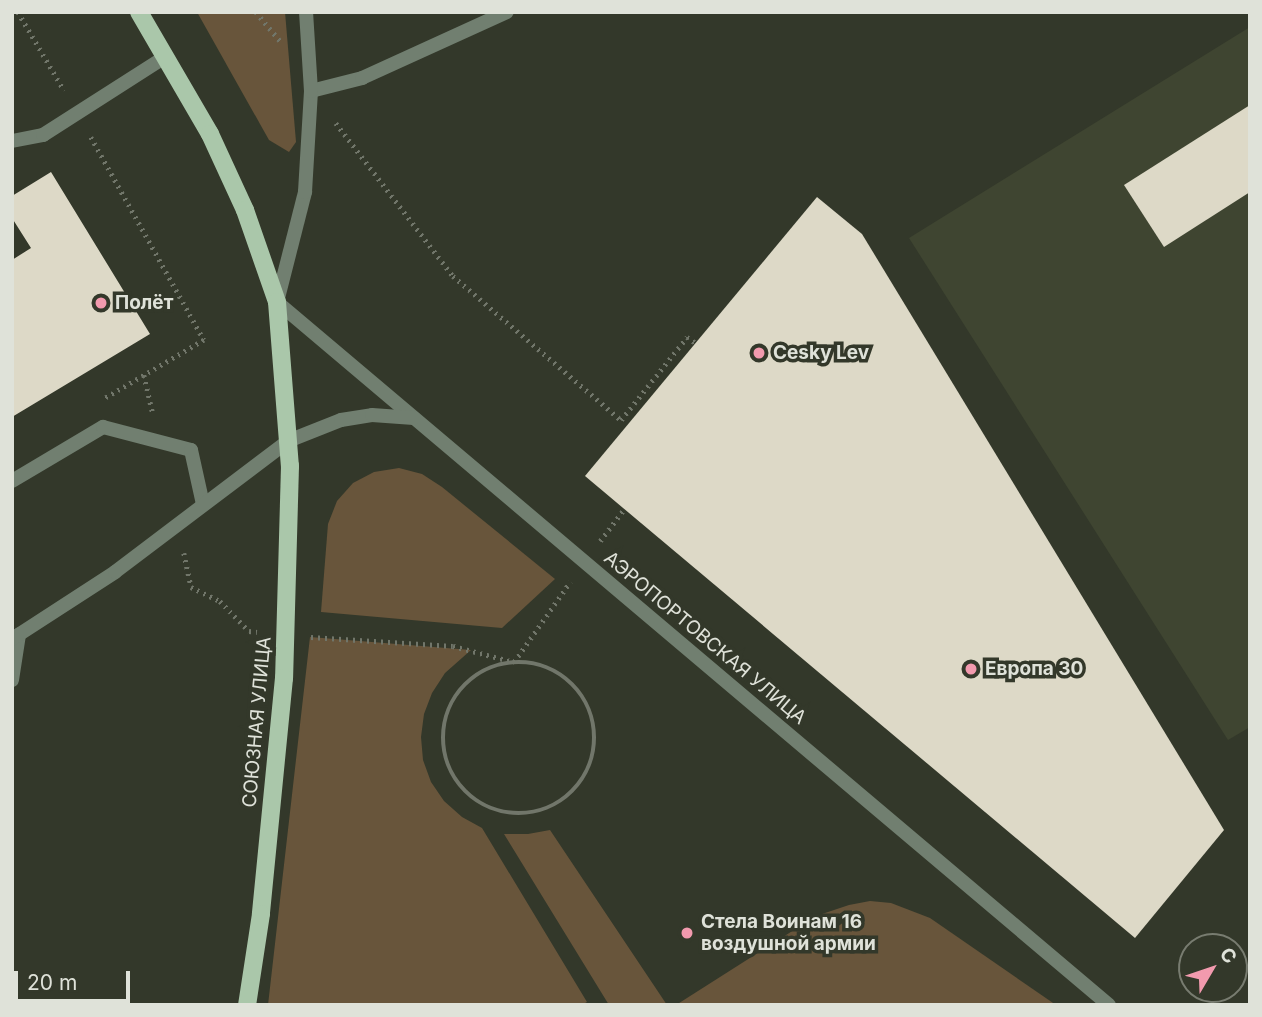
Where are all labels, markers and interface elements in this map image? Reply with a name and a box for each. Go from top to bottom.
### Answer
place label: Полёт [115,292,173,314]
marker: Полёт [93,295,109,311]
place label: Cesky Lev [773,342,869,364]
marker: Cesky Lev [751,345,767,361]
street label: АЭРОПОРТОВСКАЯ УЛИЦА [599,547,811,729]
street label: СОЮЗНАЯ УЛИЦА [238,636,276,808]
place label: Европа 30 [985,658,1083,680]
marker: Европа 30 [963,661,979,677]
place label: Стела Воинам 16 воздушной армии [701,911,876,955]
marker: Стела Воинам 16 воздушной армии [679,925,695,941]
north arrow [1178,933,1248,1003]
text: С [1215,943,1242,968]
scale bar [18,958,133,1002]
text: 20 m [27,970,77,995]

